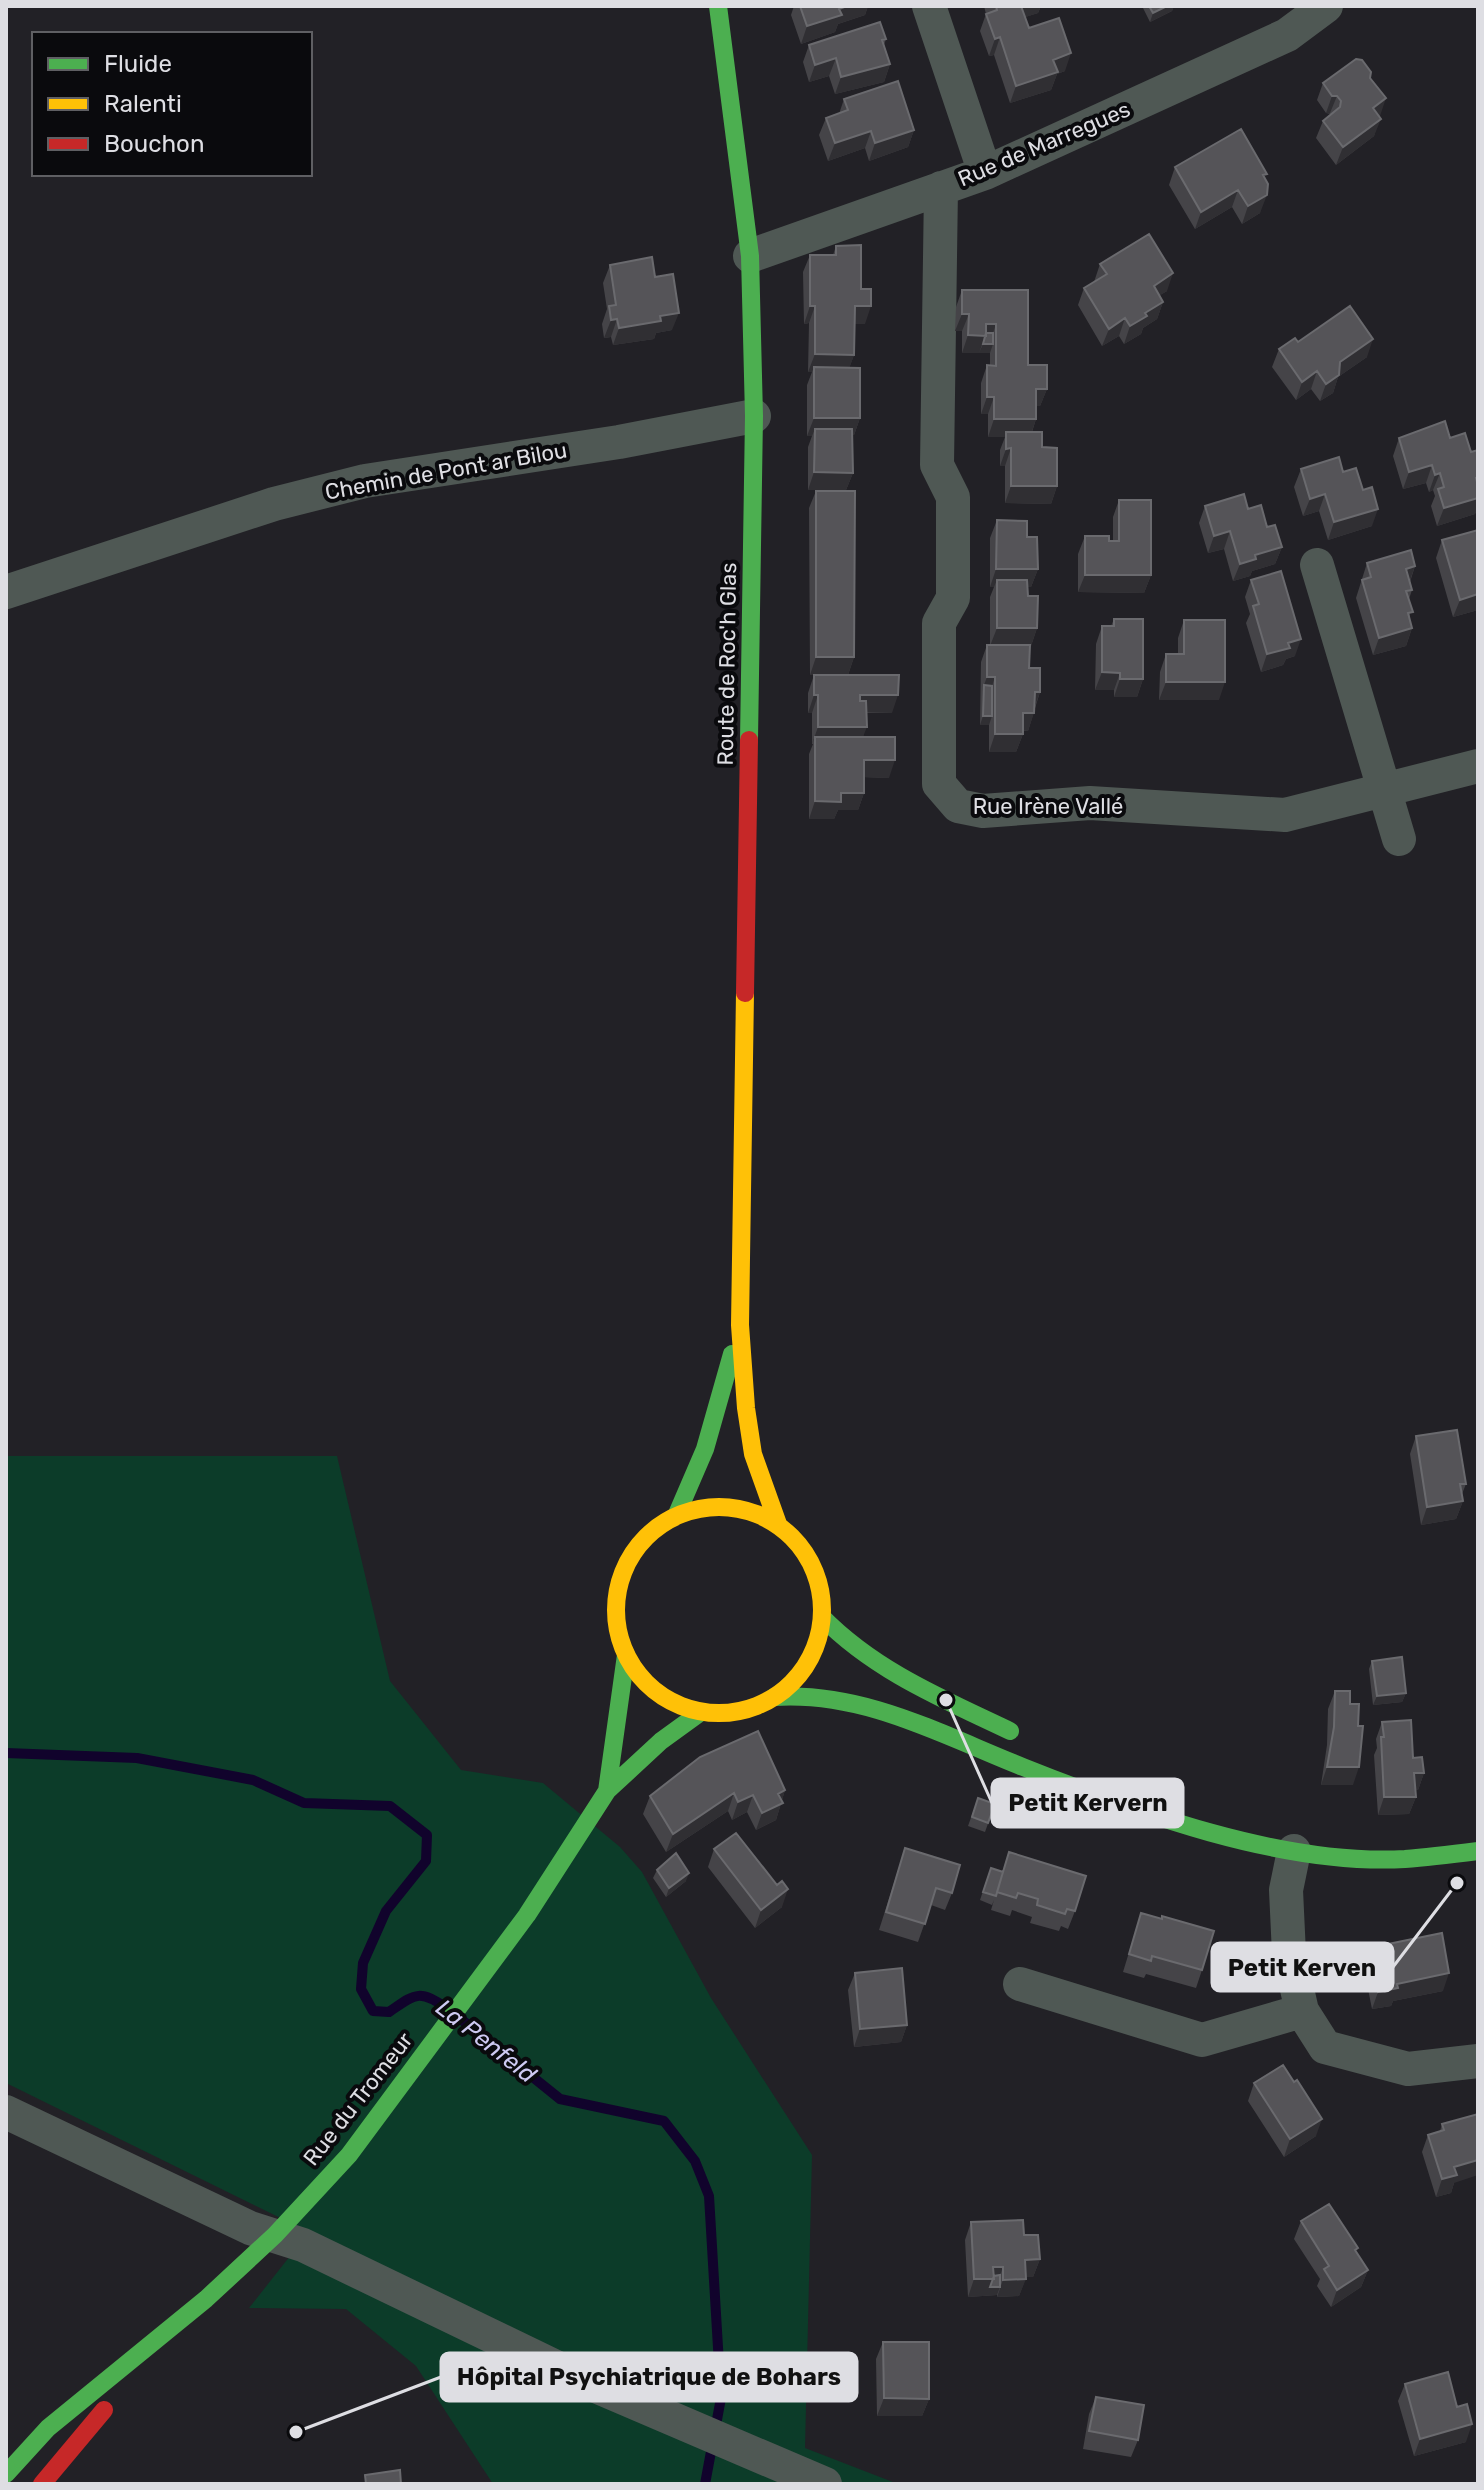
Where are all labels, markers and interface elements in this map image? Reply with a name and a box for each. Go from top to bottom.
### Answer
legend [32,32,312,176]
text: Fluide [104,50,172,78]
text: Ralenti [104,90,182,118]
street label: Rue de Marregues [954,96,1134,192]
text: Bouchon [104,130,204,158]
street label: Chemin de Pont ar Bilou [323,436,569,506]
street label: Route de Roc'h Glas [712,562,742,766]
street label: Rue Irène Vallé [973,793,1123,820]
callout: Petit Kervern [992,1779,1183,1827]
text: Petit Kervern [1008,1789,1168,1817]
callout: Petit Kerven [1212,1943,1393,1991]
text: Petit Kerven [1228,1954,1376,1982]
water label: La Penfeld [430,1993,542,2089]
street label: Rue du Tromeur [298,2026,419,2171]
callout: Hôpital Psychiatrique de Bohars [441,2353,857,2401]
text: Hôpital Psychiatrique de Bohars [457,2363,841,2391]

